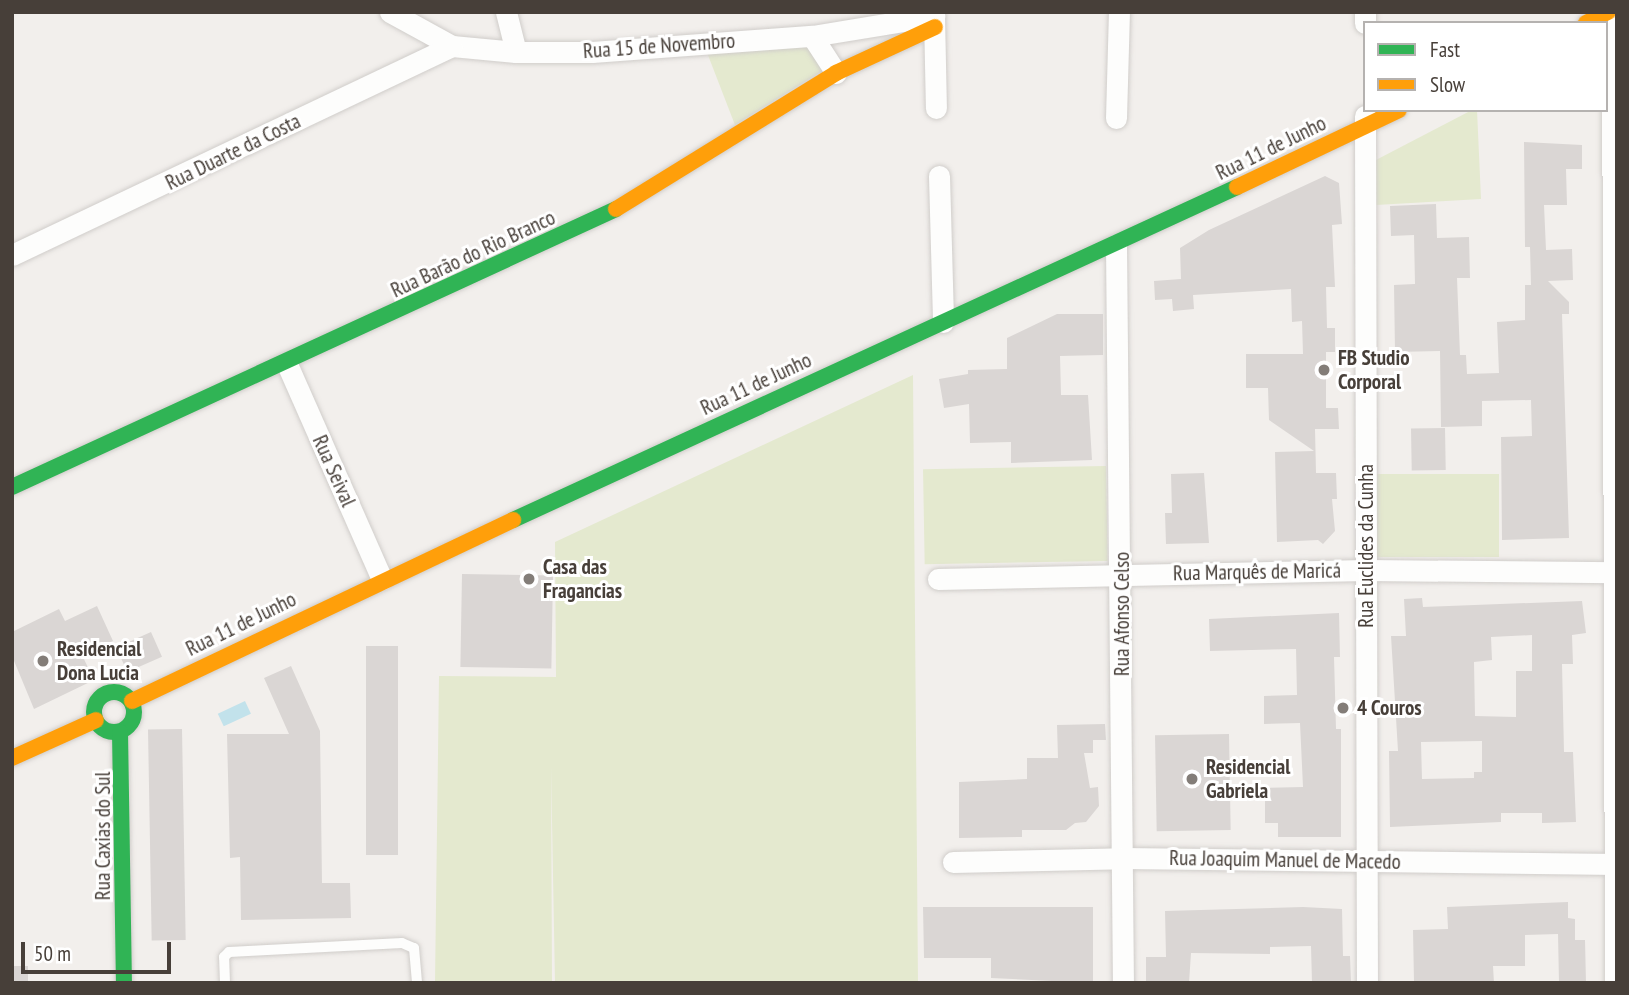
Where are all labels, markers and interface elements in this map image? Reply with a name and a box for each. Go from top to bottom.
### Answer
legend [1363,21,1608,112]
street label: Rua 15 de Novembro [582,28,736,64]
text: Fast [1430,36,1460,63]
text: Slow [1430,71,1465,98]
street label: Rua Duarte da Costa [161,108,305,196]
street label: Rua 11 de Junho [1212,111,1330,185]
street label: Rua Barão do Rio Branco [387,205,559,303]
place label: FB Studio Corporal [1338,345,1410,395]
street label: Rua 11 de Junho [697,347,815,421]
marker: FB Studio Corporal [1316,362,1332,378]
street label: Rua Seival [307,431,361,511]
street label: Rua Euclides da Cunha [1353,464,1379,628]
street label: Rua Afonso Celso [1109,552,1135,676]
place label: Casa das Fragancias [543,554,622,604]
street label: Rua Marquês de Maricá [1173,558,1341,586]
marker: Casa das Fragancias [521,571,537,587]
street label: Rua 11 de Junho [182,587,300,661]
place label: Residencial Dona Lucia [57,636,141,686]
marker: Residencial Dona Lucia [35,653,51,669]
place label: 4 Couros [1357,695,1422,721]
marker: 4 Couros [1335,700,1351,716]
place label: Residencial Gabriela [1206,754,1290,804]
marker: Residencial Gabriela [1184,771,1200,787]
street label: Rua Caxias do Sul [90,772,116,900]
street label: Rua Joaquim Manuel de Macedo [1169,845,1401,875]
scale bar [24,928,175,972]
text: 50 m [34,940,71,967]

